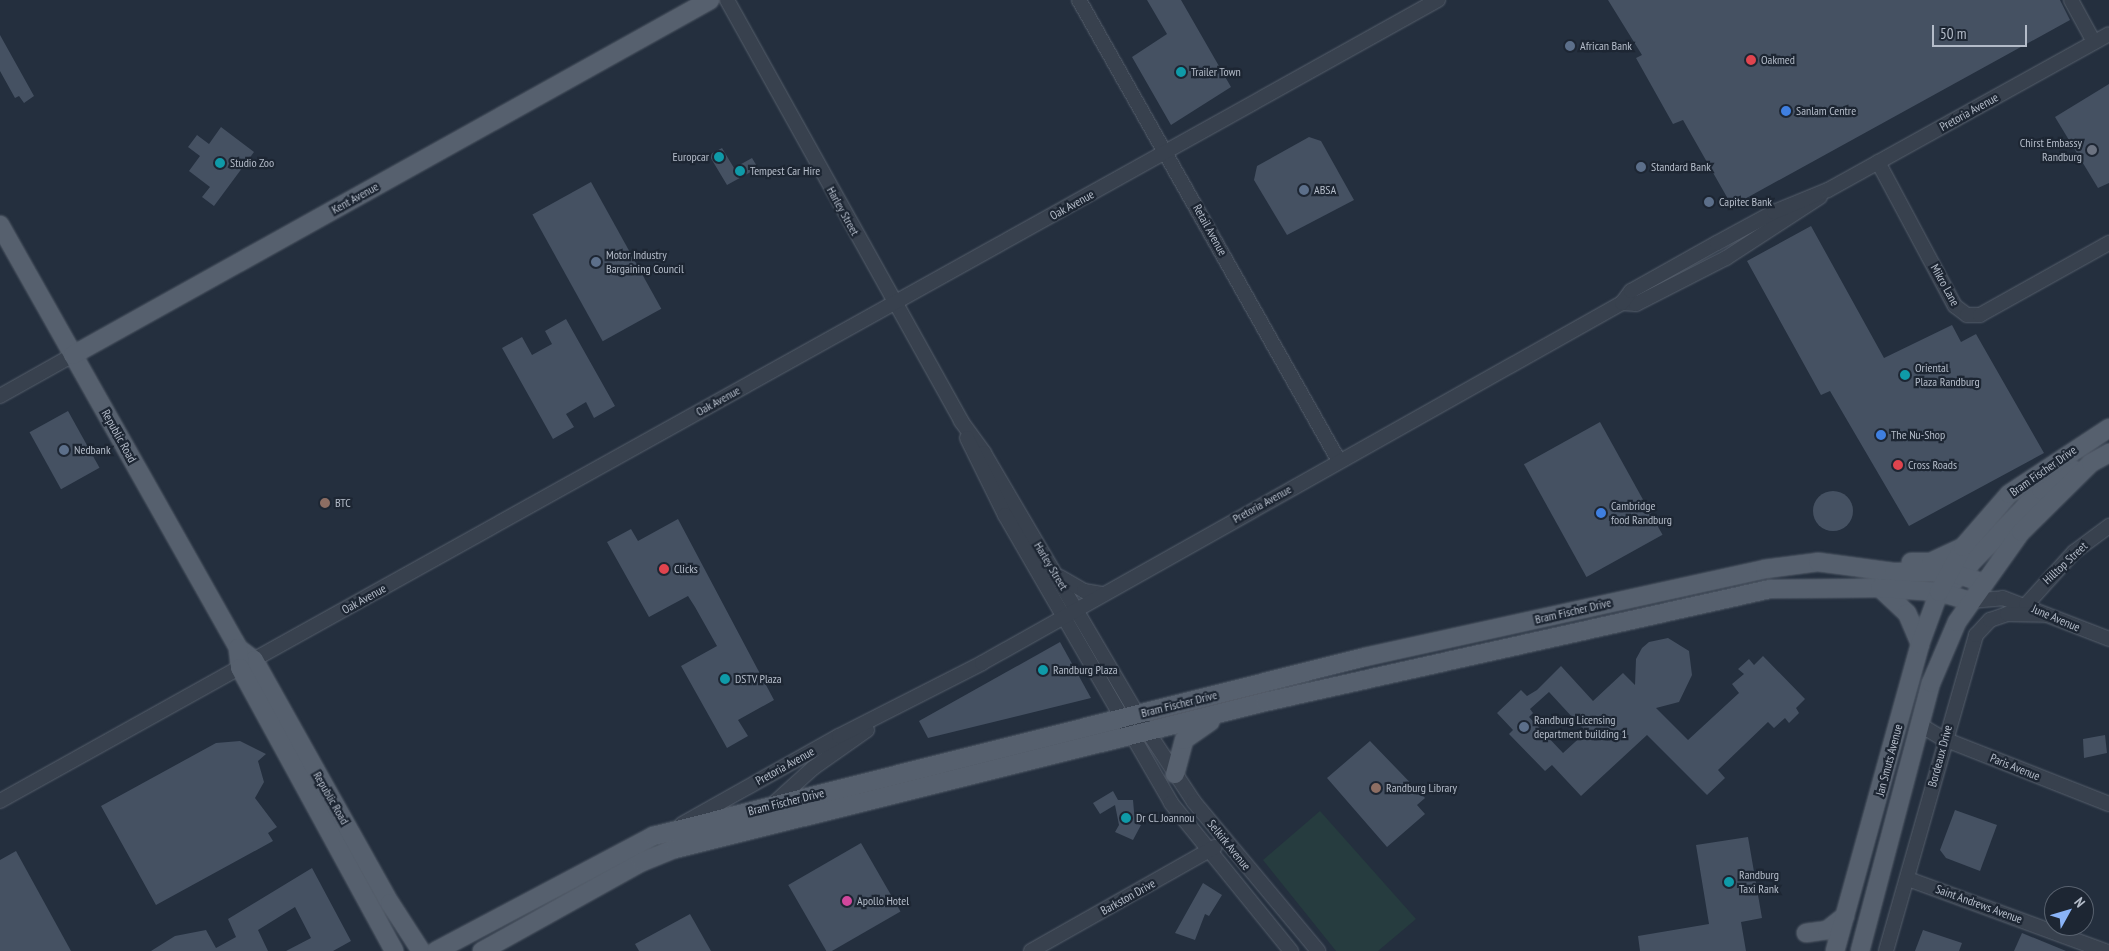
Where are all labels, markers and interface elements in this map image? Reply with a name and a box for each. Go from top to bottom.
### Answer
scale bar [1934,15,2029,47]
text: 50 m [1940,24,1966,43]
place label: African Bank [1580,39,1632,53]
marker: African Bank [1564,40,1576,52]
place label: Oakmed [1761,53,1795,67]
marker: Oakmed [1745,54,1757,66]
place label: Trailer Town [1191,65,1241,79]
marker: Trailer Town [1175,66,1187,78]
street label: Pretoria Avenue [1937,90,2001,134]
place label: Sanlam Centre [1796,104,1856,118]
marker: Sanlam Centre [1780,105,1792,117]
place label: Chirst Embassy Randburg [2020,136,2082,164]
marker: Chirst Embassy Randburg [2086,144,2098,156]
place label: Europcar [673,150,709,164]
marker: Europcar [713,151,725,163]
place label: Studio Zoo [230,156,274,170]
marker: Studio Zoo [214,157,226,169]
place label: Standard Bank [1651,160,1711,174]
marker: Standard Bank [1635,161,1647,173]
place label: Tempest Car Hire [750,164,820,178]
marker: Tempest Car Hire [734,165,746,177]
street label: Kent Avenue [329,179,381,217]
place label: ABSA [1314,183,1336,197]
street label: Harley Street [824,184,862,238]
marker: ABSA [1298,184,1310,196]
street label: Oak Avenue [1047,187,1097,223]
place label: Capitec Bank [1719,195,1772,209]
marker: Capitec Bank [1703,196,1715,208]
street label: Retail Avenue [1190,202,1230,258]
place label: Motor Industry Bargaining Council [606,248,684,276]
marker: Motor Industry Bargaining Council [590,256,602,268]
street label: Mikro Lane [1928,261,1962,309]
place label: Oriental Plaza Randburg [1915,361,1980,389]
marker: Oriental Plaza Randburg [1899,369,1911,381]
street label: Oak Avenue [693,383,743,419]
street label: Republic Road [99,407,139,465]
place label: The Nu-Shop [1891,428,1945,442]
marker: The Nu-Shop [1875,429,1887,441]
place label: Nedbank [74,443,111,457]
street label: Bram Fischer Drive [2007,443,2079,499]
marker: Nedbank [58,444,70,456]
place label: Cross Roads [1908,458,1957,472]
marker: Cross Roads [1892,459,1904,471]
street label: Pretoria Avenue [1230,482,1294,526]
place label: BTC [335,496,351,510]
marker: BTC [319,497,331,509]
place label: Cambridge food Randburg [1611,499,1672,527]
marker: Cambridge food Randburg [1595,507,1607,519]
street label: Harley Street [1031,539,1071,593]
street label: Hilltop Street [2040,539,2090,587]
place label: Clicks [674,562,698,576]
marker: Clicks [658,563,670,575]
street label: Oak Avenue [339,581,389,617]
street label: Bram Fischer Drive [1533,595,1613,627]
street label: June Avenue [2030,601,2082,635]
place label: Randburg Plaza [1053,663,1118,677]
marker: Randburg Plaza [1037,664,1049,676]
place label: DSTV Plaza [735,672,782,686]
marker: DSTV Plaza [719,673,731,685]
street label: Bram Fischer Drive [1139,688,1219,720]
place label: Randburg Licensing department building 1 [1534,713,1627,741]
marker: Randburg Licensing department building 1 [1518,721,1530,733]
street label: Jan Smuts Avenue [1872,722,1906,798]
street label: Bordeaux Drive [1925,723,1955,789]
street label: Pretoria Avenue [753,744,817,788]
street label: Paris Avenue [1988,750,2042,784]
street label: Republic Road [310,769,352,827]
place label: Randburg Library [1386,781,1457,795]
marker: Randburg Library [1370,782,1382,794]
street label: Bram Fischer Drive [746,786,826,818]
place label: Dr CL Joannou [1136,811,1195,825]
marker: Dr CL Joannou [1120,812,1132,824]
street label: Selkirk Avenue [1204,817,1254,873]
place label: Randburg Taxi Rank [1739,868,1779,896]
street label: Barkston Drive [1098,876,1158,918]
marker: Randburg Taxi Rank [1723,876,1735,888]
street label: Saint Andrews Avenue [1933,882,2025,926]
north arrow [2044,886,2094,936]
place label: Apollo Hotel [857,894,909,908]
text: N [2071,894,2089,911]
marker: Apollo Hotel [841,895,853,907]

